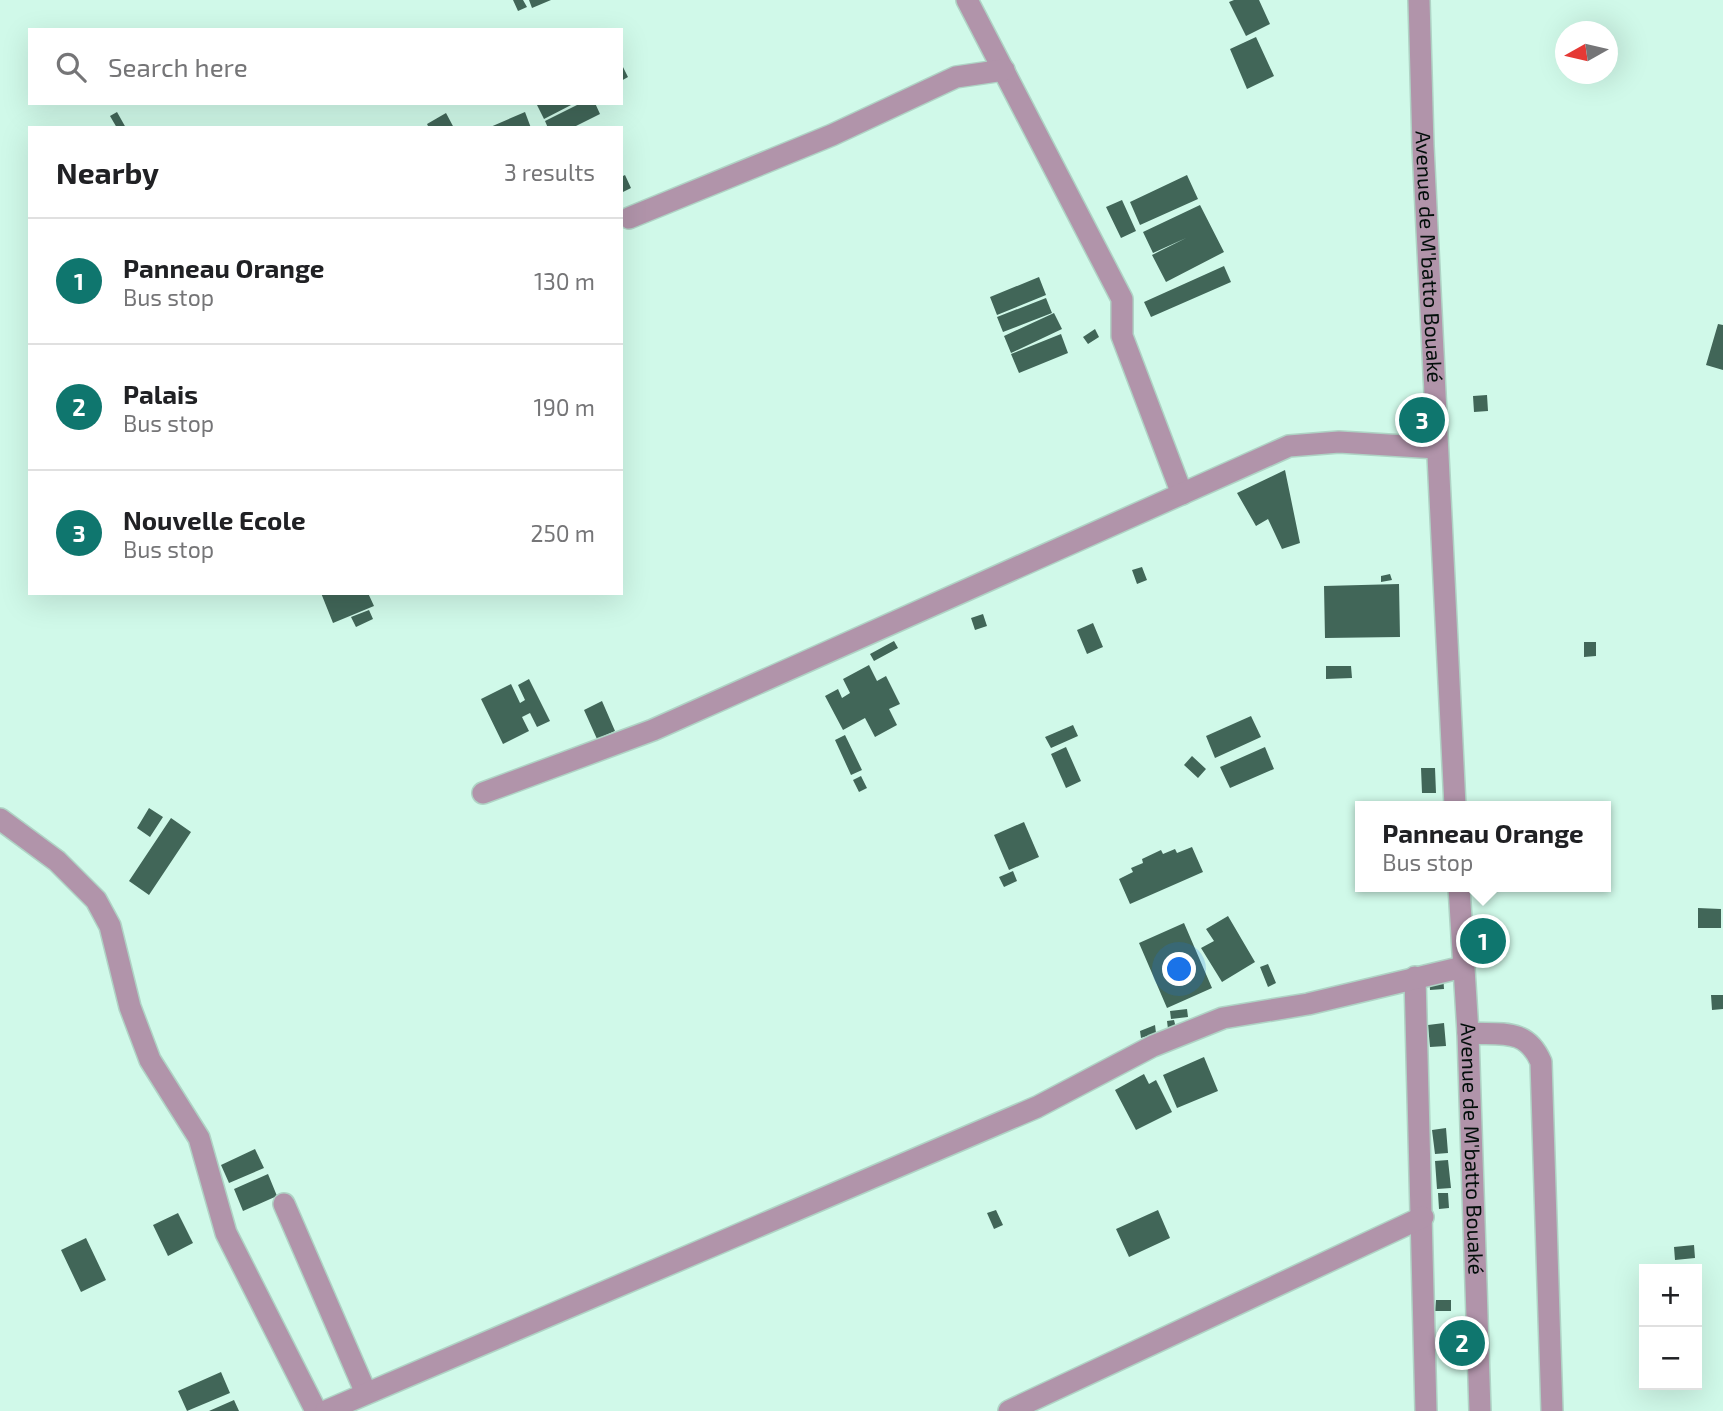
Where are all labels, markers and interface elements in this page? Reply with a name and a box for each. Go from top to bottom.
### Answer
north arrow [1555,21,1618,84]
search box [28,28,623,105]
icon: search [52,48,90,86]
text: Search here [108,51,248,82]
street label: Avenue de M'batto Bouaké [1412,130,1448,383]
text: Nearby [56,154,159,190]
text: 3 results [504,158,595,186]
text: Panneau Orange [123,252,325,283]
text: 1 [74,267,84,295]
text: 130 m [534,267,595,295]
text: Bus stop [123,283,214,311]
text: Palais [123,378,198,409]
text: 2 [72,393,86,421]
text: 190 m [534,393,595,421]
pin: 3 [1399,394,1445,446]
text: Bus stop [123,409,214,437]
text: Nouvelle Ecole [123,504,306,535]
text: 3 [72,519,86,547]
text: 250 m [531,519,595,547]
text: Bus stop [123,535,214,563]
popup [1355,801,1611,892]
text: Panneau Orange [1382,817,1584,848]
text: Bus stop [1382,848,1473,876]
pin: 1 [1460,915,1506,967]
your location [1162,952,1196,986]
street label: Avenue de M'batto Bouaké [1456,1022,1490,1275]
map controls [1639,1264,1702,1390]
button: + [1639,1264,1702,1327]
pin: 2 [1439,1317,1485,1369]
button: − [1639,1327,1702,1390]

